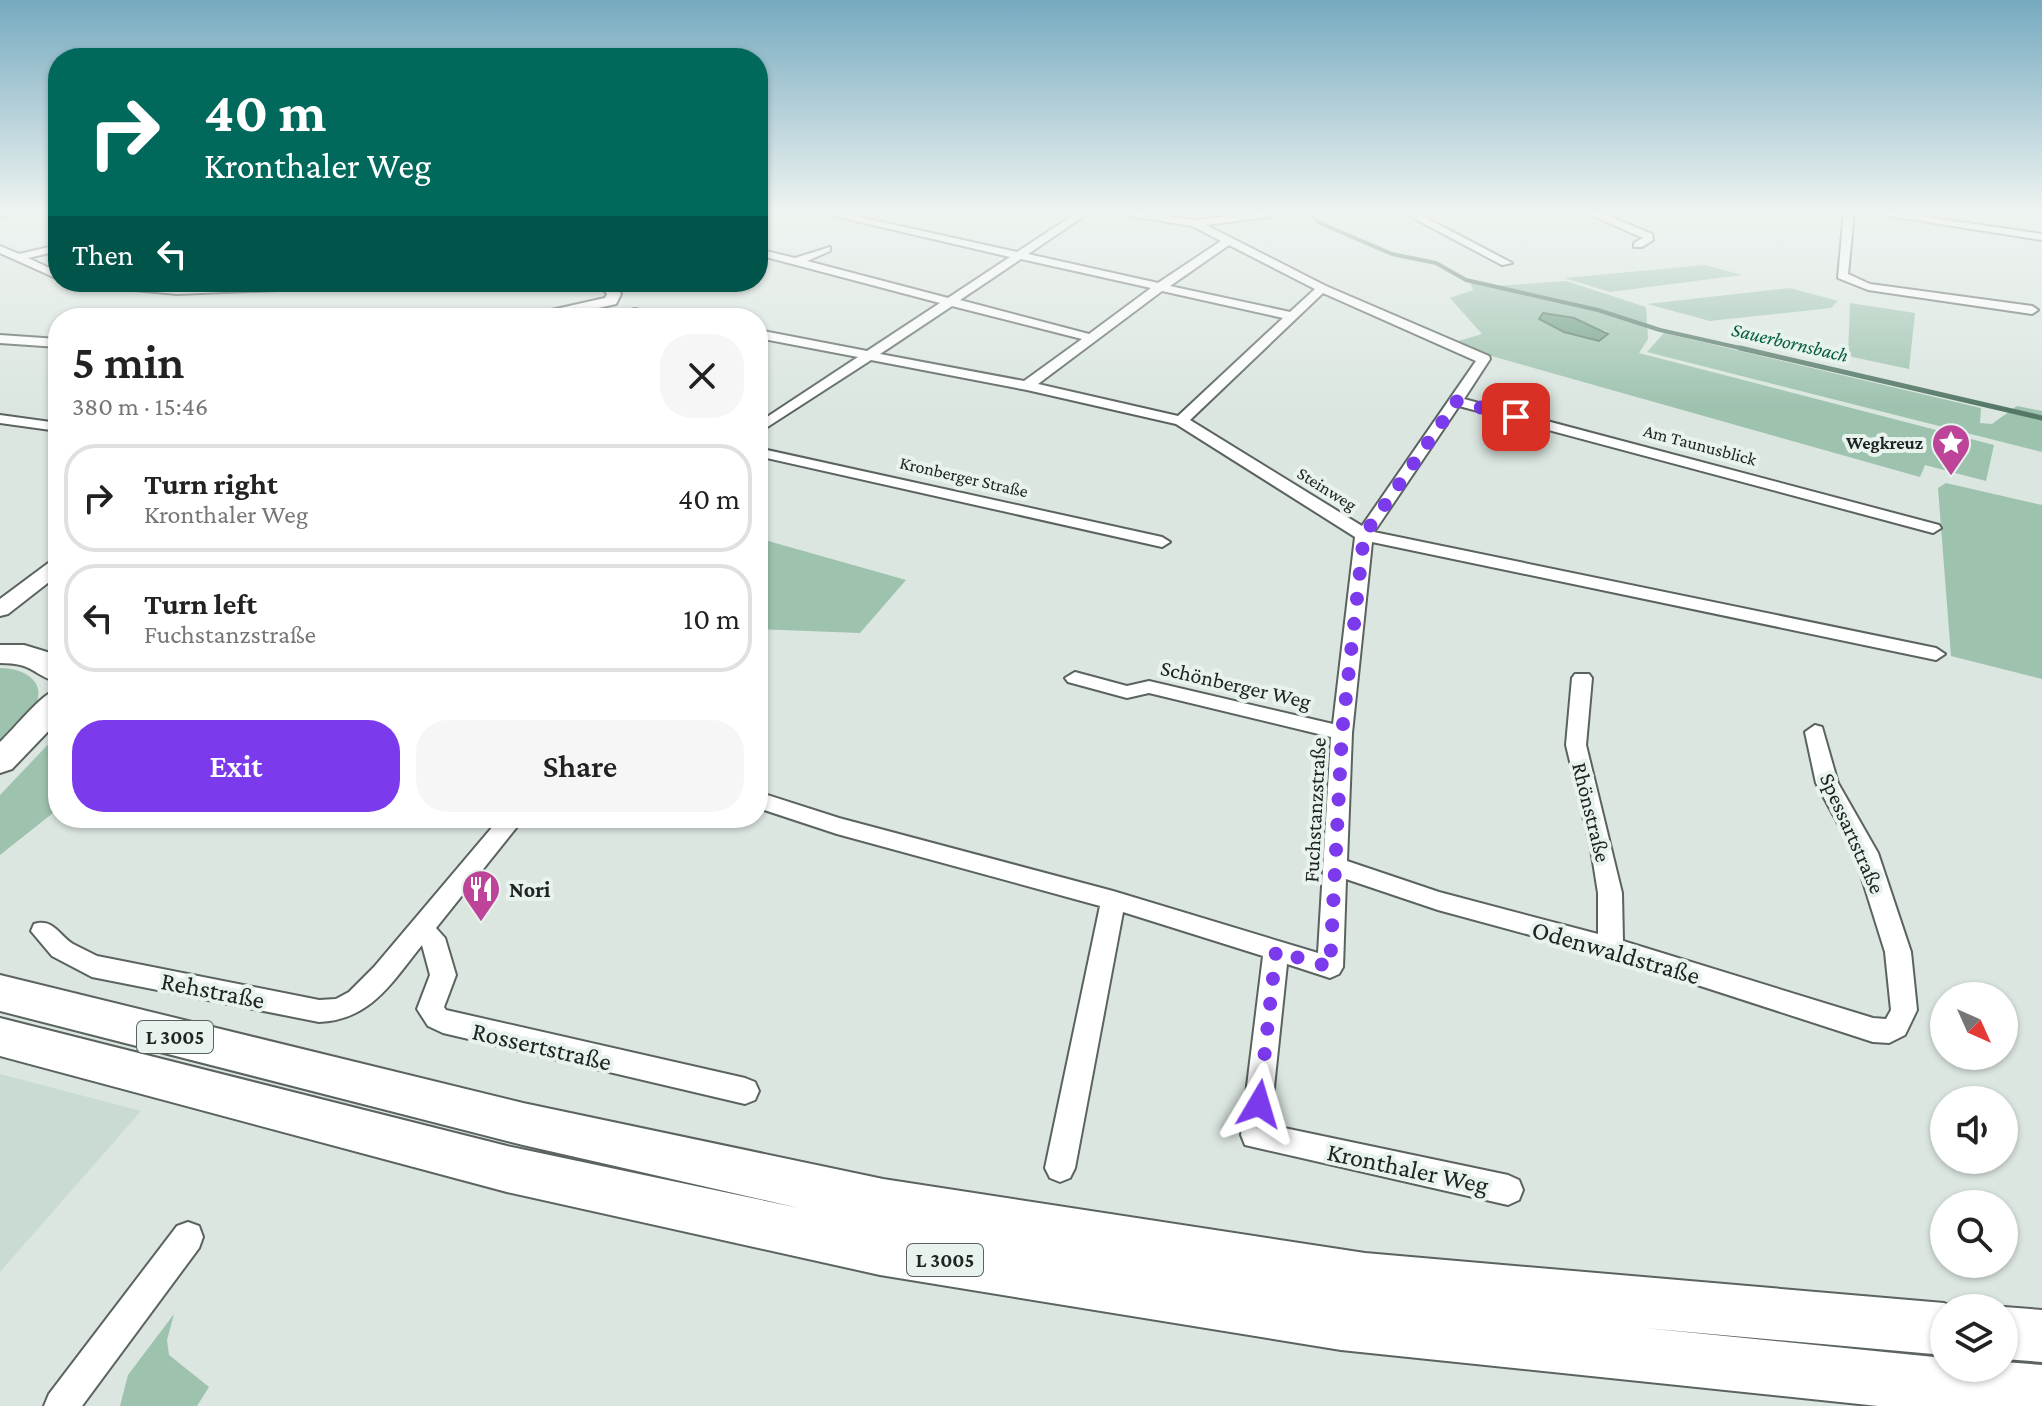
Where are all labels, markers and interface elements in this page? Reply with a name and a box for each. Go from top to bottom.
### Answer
icon: right [72,80,176,184]
text: 40 m [204,81,326,143]
text: Kronthaler Weg [204,146,431,186]
icon: left [150,232,194,276]
text: Then [72,238,134,271]
water label: Sauerbornsbach [1730,318,1850,366]
button: close [660,334,744,418]
text: 5 min [72,335,184,388]
pin [1482,383,1550,451]
text: 380 m · 15:46 [72,392,208,421]
icon: arrive [1494,395,1538,439]
street label: Am Taunusblick [1641,420,1759,470]
place icon: Wegkreuz [1930,422,1972,477]
place label: Wegkreuz [1845,433,1923,453]
street label: Kronberger Straße [898,453,1030,502]
street label: Steinweg [1294,463,1361,515]
text: Turn right [144,467,278,500]
icon: right [76,476,120,520]
text: 40 m [678,482,740,515]
text: Kronthaler Weg [144,500,308,529]
text: Turn left [144,587,257,620]
icon: left [76,596,120,640]
text: 10 m [683,602,740,635]
text: Fuchstanzstraße [144,620,316,649]
street label: Schönberger Weg [1158,655,1314,714]
button: Exit [72,720,400,812]
button: Share [416,720,744,812]
street label: Fuchstanzstraße [1298,737,1331,883]
street label: Rhönstraße [1567,760,1616,865]
street label: Spessartstraße [1815,769,1890,897]
restaurant icon: Nori [460,868,502,923]
place label: Nori [509,877,551,902]
street label: Odenwaldstraße [1529,915,1703,990]
street label: Rehstraße [159,966,267,1015]
north arrow [1930,982,2018,1070]
map controls [1930,982,2018,1382]
street label: Rossertstraße [469,1016,614,1077]
road number: L 3005 [137,1021,213,1053]
position arrow [1217,1062,1301,1146]
button: sound [1930,1086,2018,1174]
street label: Kronthaler Weg [1325,1137,1492,1200]
button: search [1930,1190,2018,1278]
road number: L 3005 [907,1244,983,1276]
button: layers [1930,1294,2018,1382]

